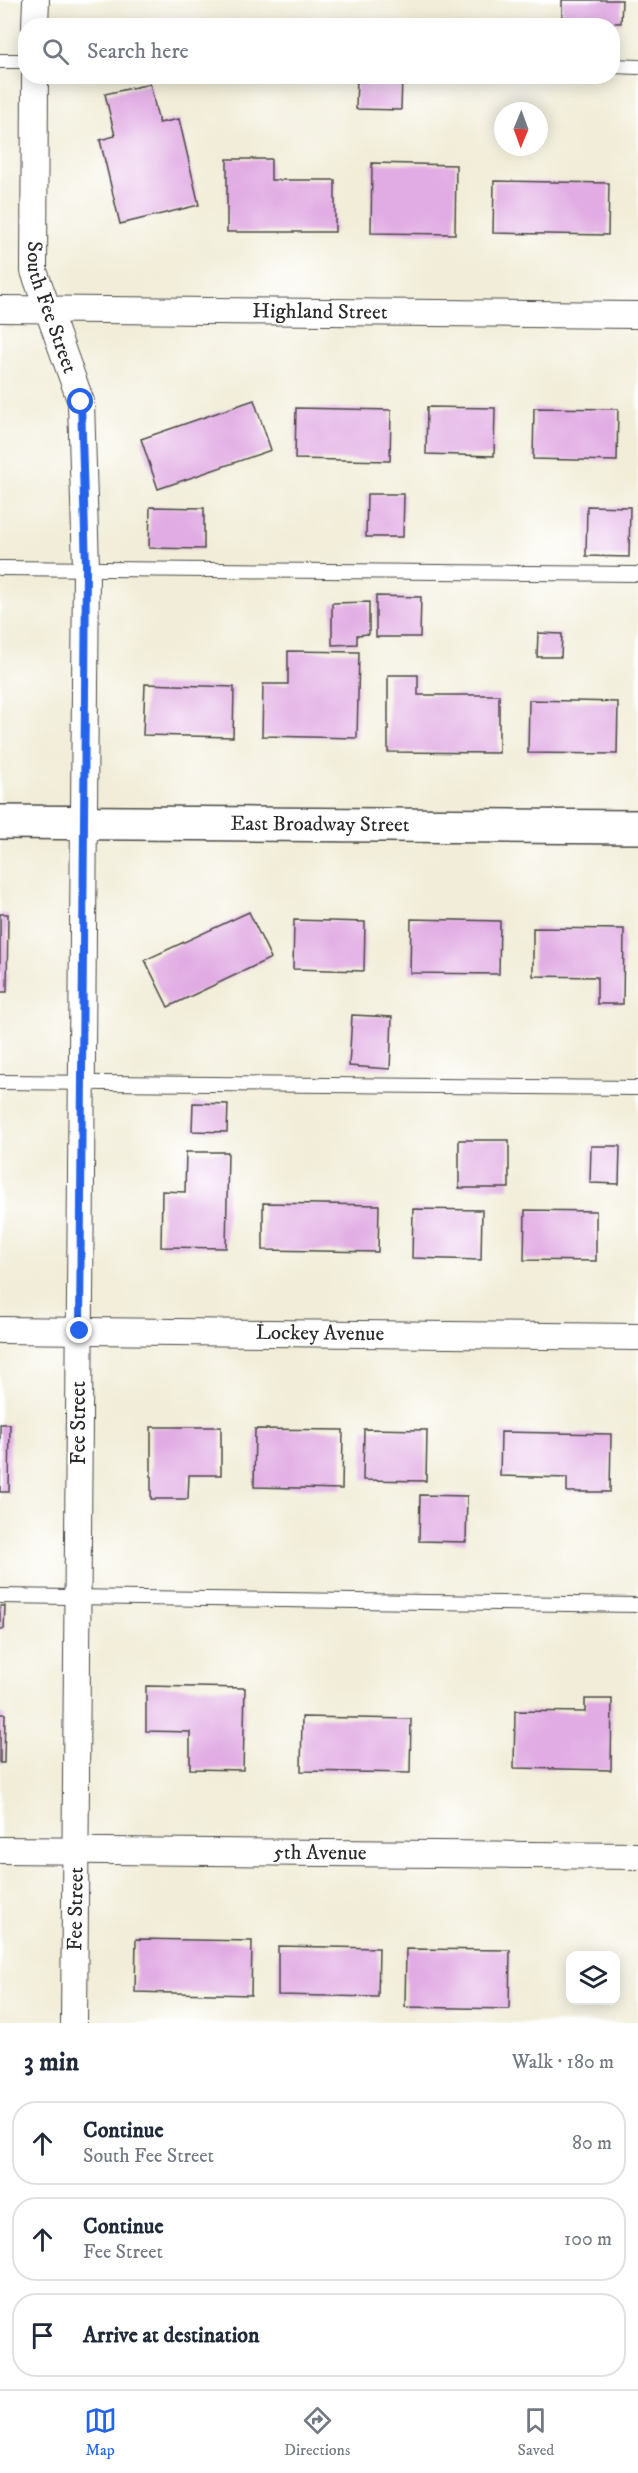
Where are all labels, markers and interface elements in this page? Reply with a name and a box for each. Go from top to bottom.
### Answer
search box [18,18,620,84]
icon: search [39,35,72,68]
text: Search here [87,38,189,65]
north arrow [494,102,548,156]
street label: South Fee Street [21,241,83,377]
street label: Highland Street [252,298,388,326]
route start [67,388,93,414]
street label: East Broadway Street [230,811,410,838]
route end [66,1317,92,1343]
street label: Lockey Avenue [256,1320,385,1347]
street label: Fee Street [66,1381,92,1465]
street label: 5th Avenue [273,1840,367,1866]
street label: Fee Street [62,1867,90,1951]
map controls [566,1951,620,2005]
button: layers [566,1951,620,2005]
text: 3 min [24,2046,79,2079]
text: Walk · 180 m [512,2050,614,2075]
text: Continue [83,2117,164,2144]
icon: ahead [26,2127,59,2160]
text: 80 m [572,2131,612,2156]
text: South Fee Street [83,2144,214,2169]
text: Continue [83,2213,164,2240]
icon: ahead [26,2223,59,2256]
text: 100 m [564,2227,612,2252]
text: Fee Street [83,2240,163,2265]
icon: arrive [26,2319,59,2352]
text: Arrive at destination [83,2322,260,2349]
tab: Map [84,2404,117,2460]
tab: Directions [284,2404,350,2460]
tab: Saved [518,2404,554,2460]

